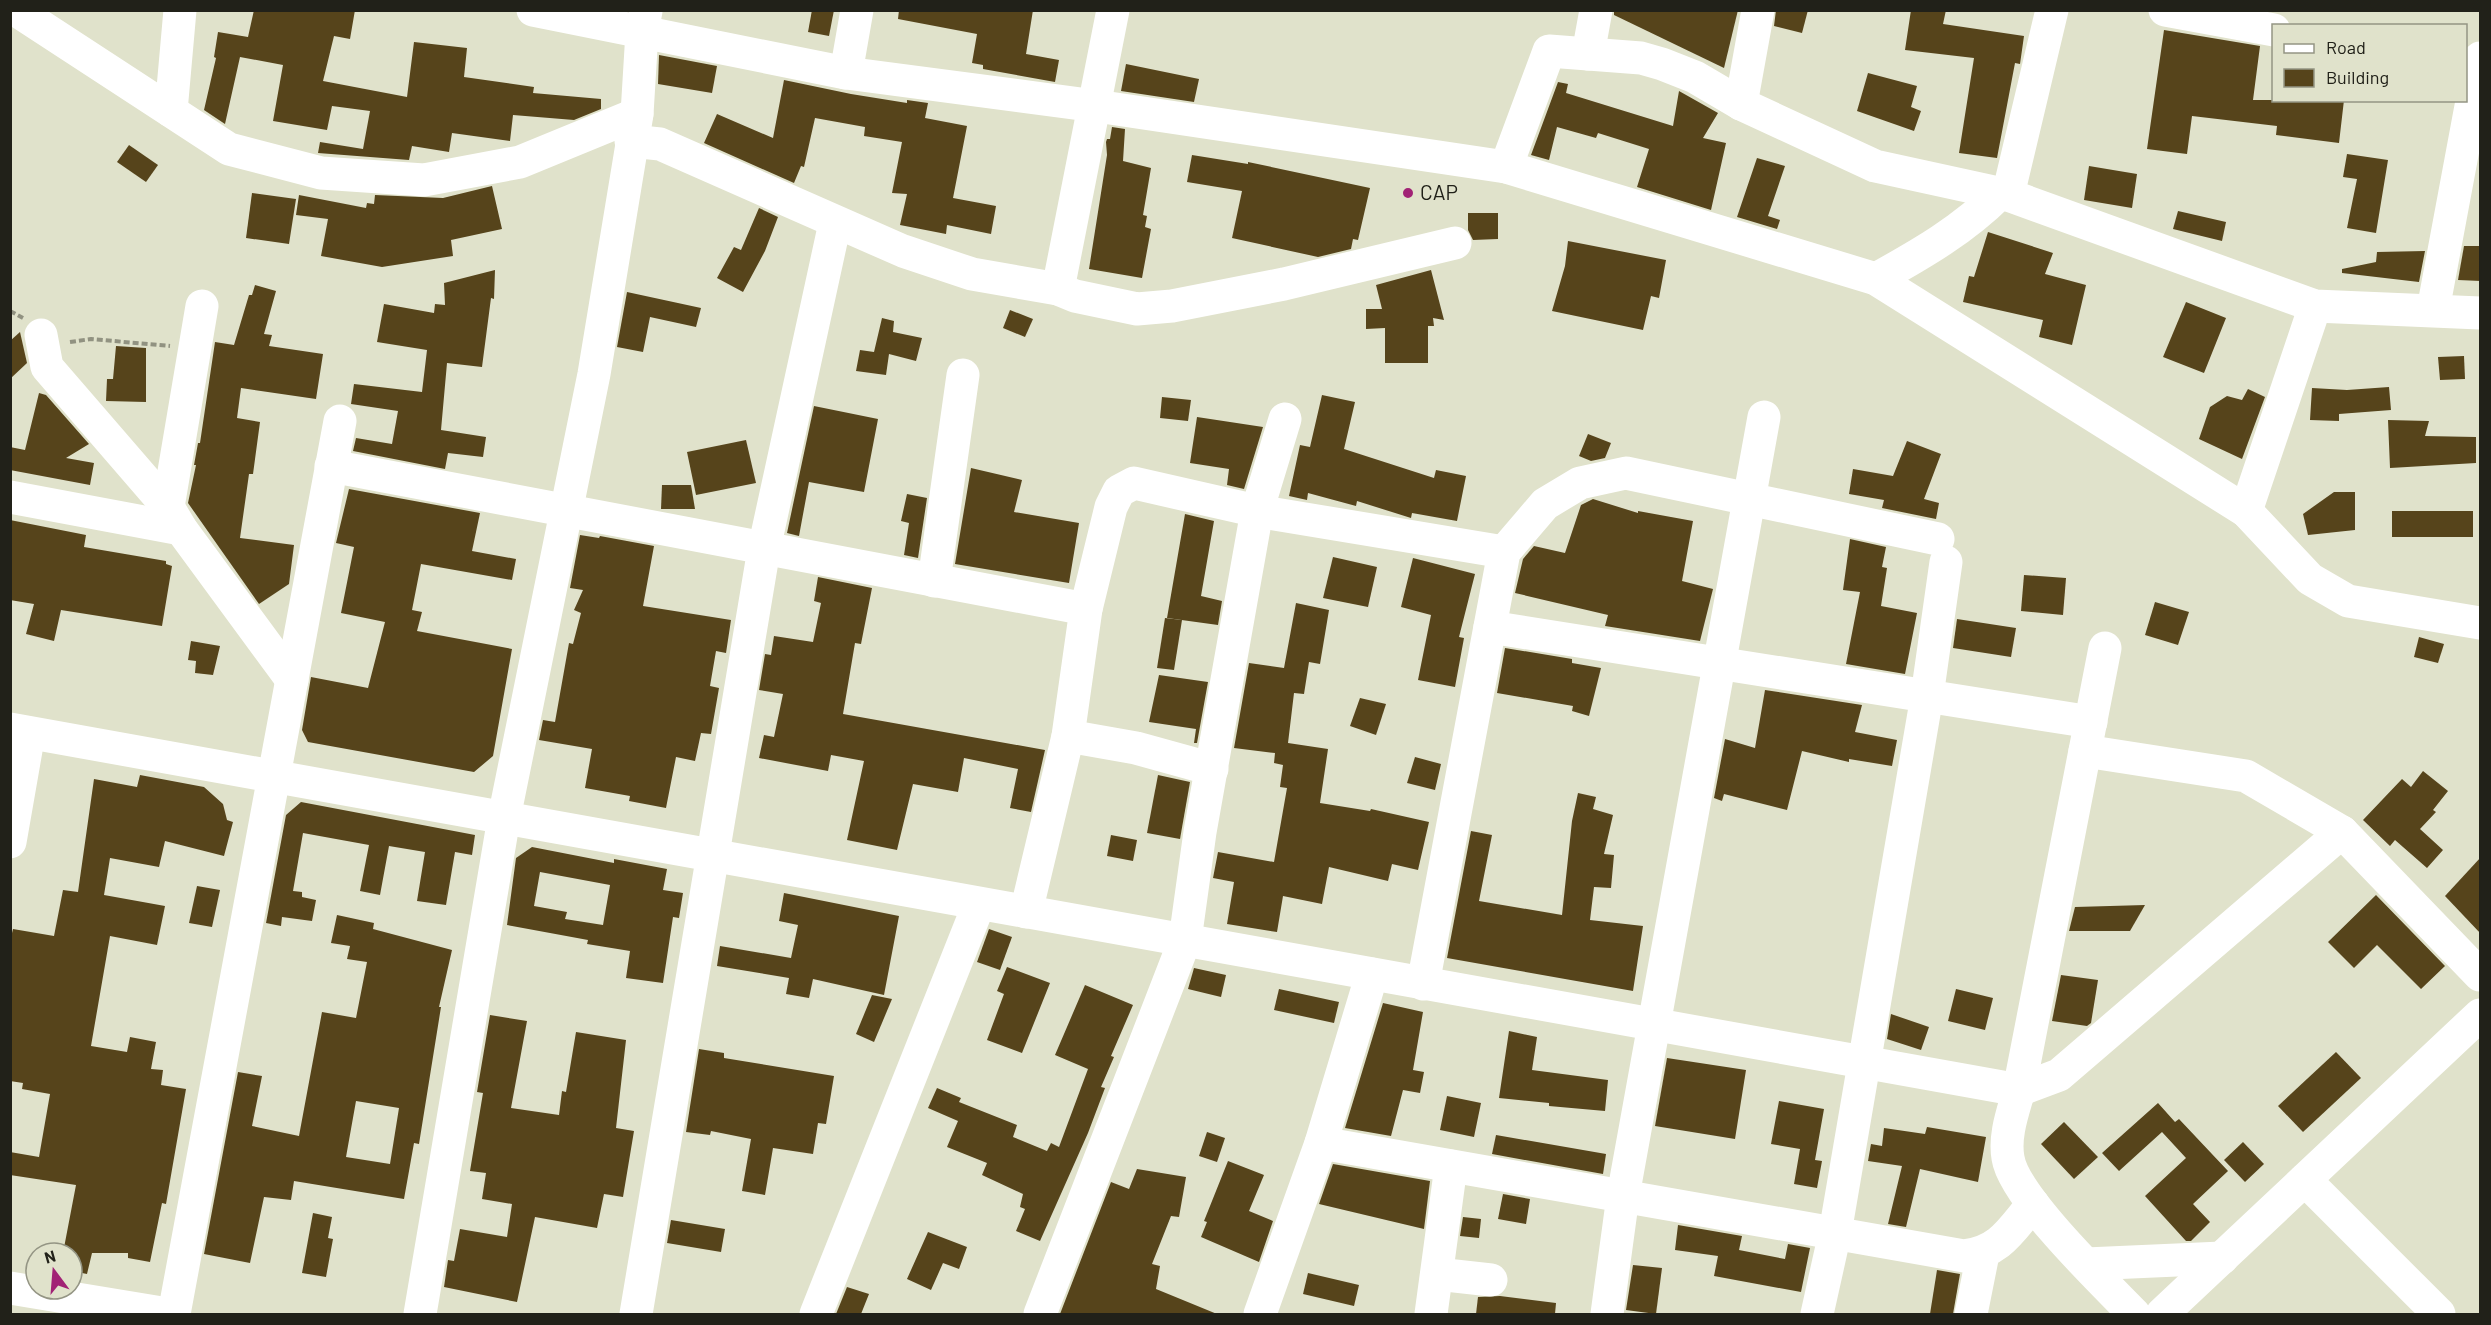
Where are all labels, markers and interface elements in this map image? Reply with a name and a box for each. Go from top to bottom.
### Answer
legend [2272,24,2467,102]
text: Road [2326,36,2366,58]
text: Building [2326,66,2389,88]
place label: CAP [1420,179,1458,204]
marker: CAP [1401,186,1415,200]
north arrow [24,1241,84,1301]
text: N [42,1246,57,1267]

